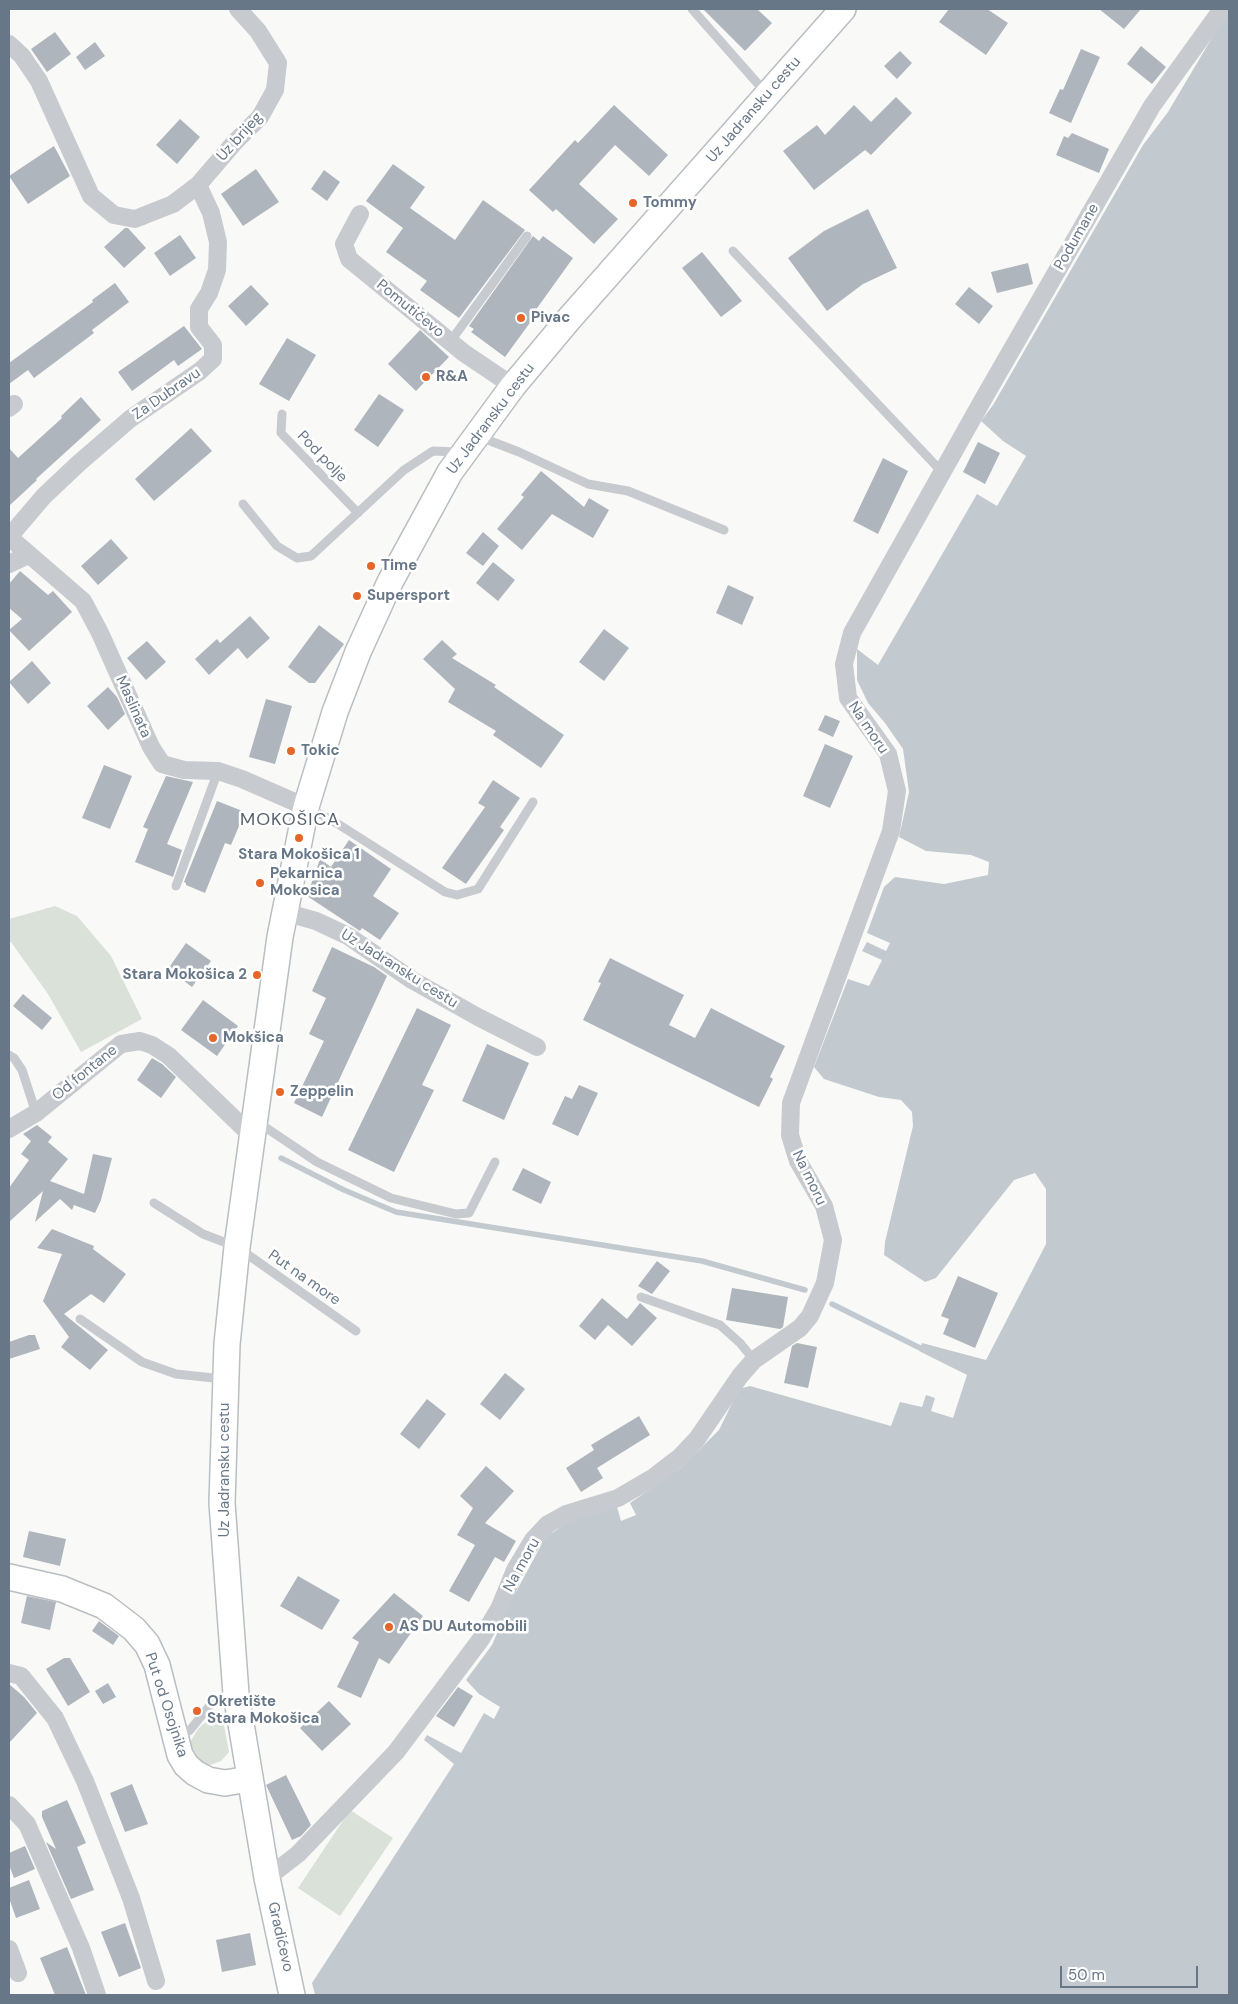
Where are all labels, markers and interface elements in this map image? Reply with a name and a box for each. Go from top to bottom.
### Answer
street label: Uz Jadransku cestu [703,53,805,167]
street label: Uz brijeg [213,109,267,165]
place label: Tommy [643,194,697,212]
marker: Tommy [627,197,639,209]
street label: Podumane [1051,201,1103,273]
street label: Pomutićevo [373,276,447,342]
place label: Pivac [531,309,570,327]
marker: Pivac [515,312,527,324]
street label: Uz Jadransku cestu [443,360,539,478]
street label: Za Dubravu [130,364,204,424]
place label: R&A [436,368,468,386]
marker: R&A [420,371,432,383]
street label: Pod polje [293,428,351,486]
place label: Time [381,557,417,575]
marker: Time [365,560,377,572]
place label: Supersport [367,587,450,605]
marker: Supersport [351,590,363,602]
street label: Maslinata [111,673,155,741]
street label: Na moru [844,699,892,757]
place label: Tokic [301,742,340,760]
marker: Tokic [285,745,297,757]
district label: MOKOŠICA [239,809,341,831]
marker: Stara Mokošica 1 [293,832,305,844]
place label: Stara Mokošica 1 [238,846,360,864]
place label: Pekarnica Mokosica [270,865,342,900]
marker: Pekarnica Mokosica [254,877,266,889]
street label: Uz Jadransku cestu [337,926,461,1012]
place label: Stara Mokošica 2 [122,966,247,984]
marker: Stara Mokošica 2 [251,969,263,981]
place label: Mokšica [223,1029,284,1047]
marker: Mokšica [207,1032,219,1044]
street label: Od fontane [49,1041,121,1105]
place label: Zeppelin [290,1083,354,1101]
marker: Zeppelin [274,1086,286,1098]
street label: Na moru [788,1148,830,1208]
street label: Put na more [264,1247,344,1309]
street label: Uz Jadransku cestu [216,1403,234,1537]
street label: Na moru [500,1535,544,1595]
place label: AS DU Automobili [399,1618,527,1636]
marker: AS DU Automobili [383,1621,395,1633]
street label: Put od Osojnika [141,1650,191,1760]
place label: Okretište Stara Mokošica [207,1693,319,1728]
marker: Okretište Stara Mokošica [191,1705,203,1717]
street label: Gradićevo [263,1900,297,1974]
scale bar [1063,1956,1200,1988]
text: 50 m [1068,1965,1105,1985]

